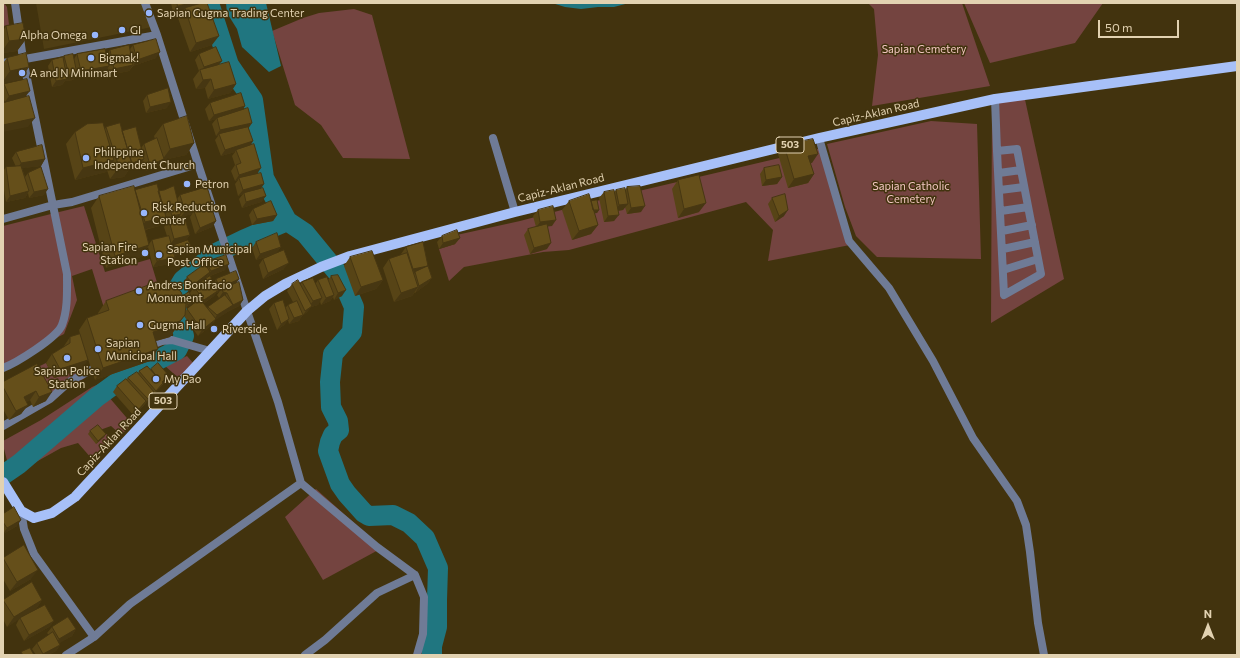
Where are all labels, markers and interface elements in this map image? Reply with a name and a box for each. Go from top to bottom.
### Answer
place label: Sapian Gugma Trading Center [157,6,304,20]
marker: Sapian Gugma Trading Center [144,8,154,18]
scale bar [1100,12,1181,38]
text: 50 m [1105,20,1133,34]
place label: GI [130,23,141,37]
marker: GI [117,25,127,35]
place label: Alpha Omega [20,28,87,42]
marker: Alpha Omega [90,30,100,40]
park label: Sapian Cemetery [882,42,966,56]
place label: Bigmak! [99,51,139,65]
marker: Bigmak! [86,53,96,63]
place label: A and N Minimart [30,66,117,80]
marker: A and N Minimart [17,68,27,78]
street label: Capiz-Aklan Road [831,97,921,129]
road number: 503 [776,137,804,153]
place label: Philippine Independent Church [94,145,195,171]
marker: Philippine Independent Church [81,153,91,163]
street label: Capiz-Aklan Road [516,171,606,205]
place label: Petron [195,177,229,191]
marker: Petron [182,179,192,189]
park label: Sapian Catholic Cemetery [872,179,950,205]
place label: Risk Reduction Center [152,200,226,226]
marker: Risk Reduction Center [139,208,149,218]
place label: Sapian Fire Station [82,240,137,266]
place label: Sapian Municipal Post Office [167,242,252,268]
marker: Sapian Fire Station [140,248,150,258]
marker: Sapian Municipal Post Office [154,250,164,260]
place label: Andres Bonifacio Monument [147,278,232,304]
marker: Andres Bonifacio Monument [134,286,144,296]
place label: Gugma Hall [148,318,205,332]
marker: Gugma Hall [135,320,145,330]
place label: Riverside [222,322,268,336]
marker: Riverside [209,324,219,334]
place label: Sapian Municipal Hall [106,336,177,362]
marker: Sapian Municipal Hall [93,344,103,354]
marker: Sapian Police Station [62,353,72,363]
place label: Sapian Police Station [34,364,100,390]
place label: My Pao [164,372,201,386]
marker: My Pao [151,374,161,384]
road number: 503 [149,393,177,409]
street label: Capiz-Aklan Road [74,405,144,479]
north arrow [1188,606,1228,646]
text: N [1204,607,1212,620]

